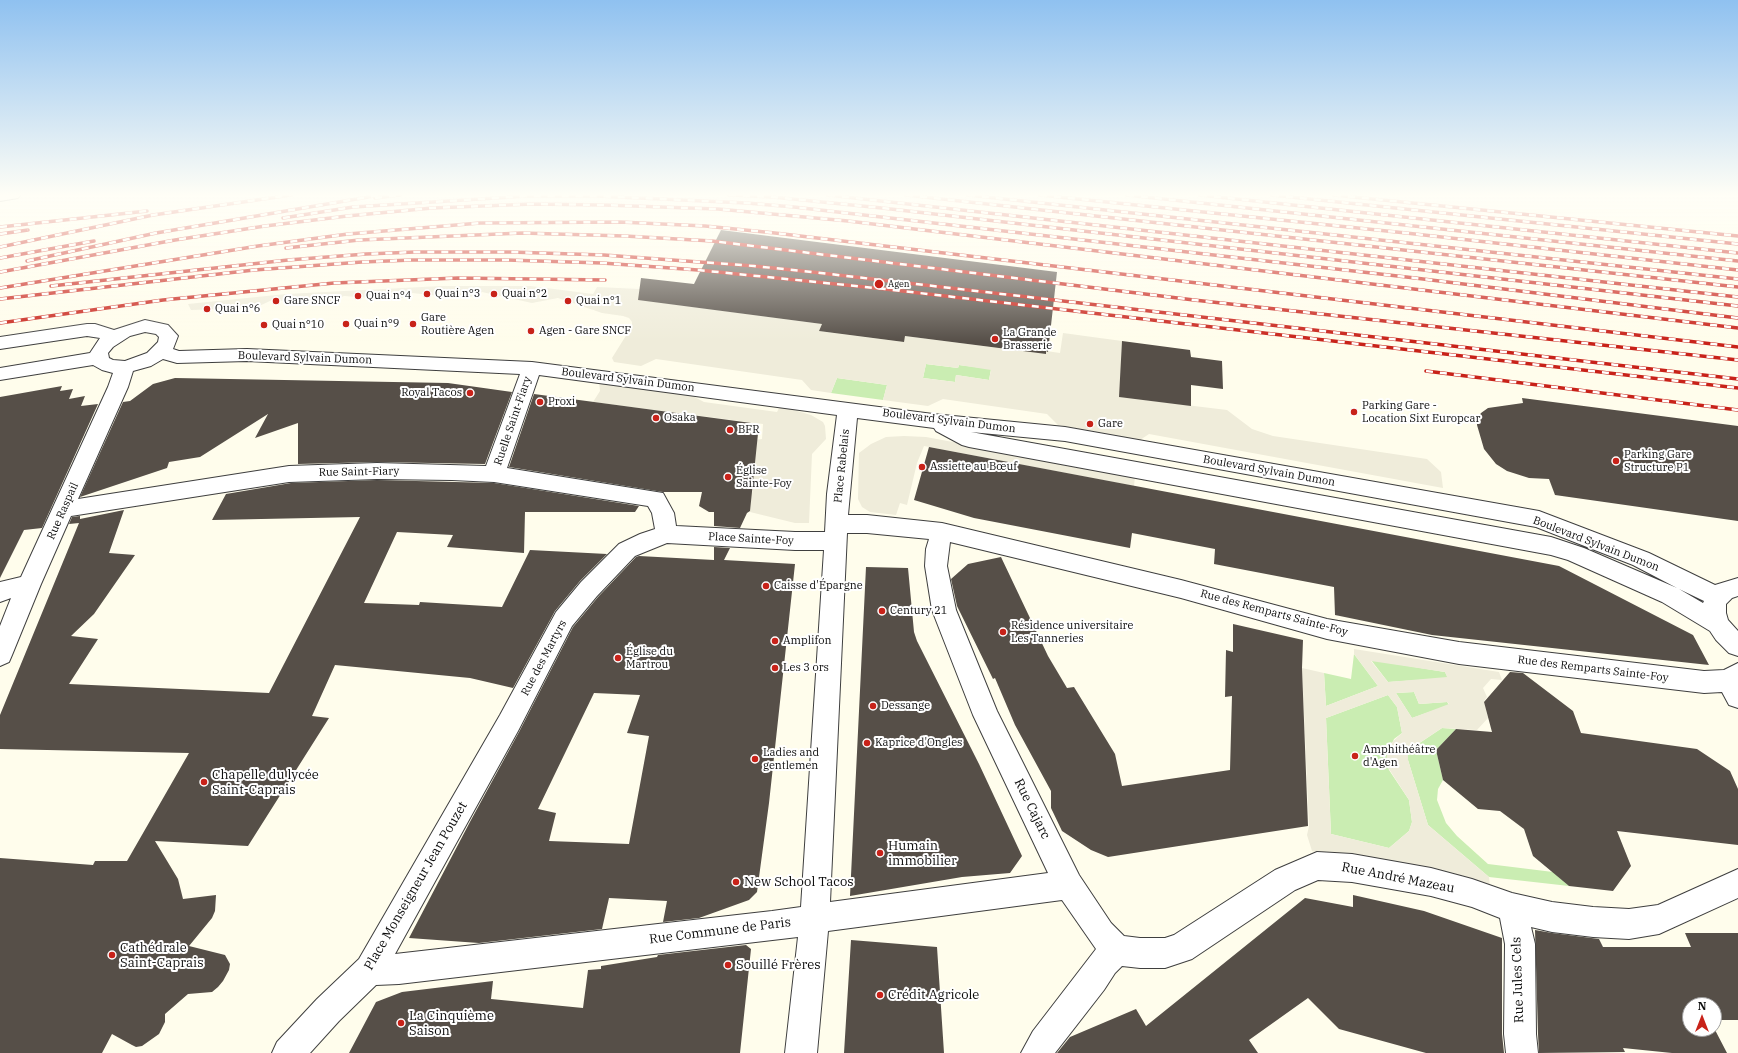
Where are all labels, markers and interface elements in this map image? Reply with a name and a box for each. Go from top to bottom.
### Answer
marker: Agen [873,278,885,290]
place label: Agen [888,279,910,289]
place label: Quai n°3 [435,287,480,301]
place label: Quai n°2 [502,287,547,301]
place label: Quai n°4 [366,289,411,303]
marker: Quai n°3 [422,289,432,299]
marker: Quai n°2 [489,289,499,299]
marker: Quai n°4 [353,291,363,301]
place label: Gare SNCF [284,294,340,308]
place label: Quai n°1 [576,294,621,308]
marker: Gare SNCF [271,296,281,306]
marker: Quai n°1 [563,296,573,306]
place label: Quai n°6 [215,302,260,316]
marker: Quai n°6 [202,304,212,314]
place label: Gare Routière Agen [421,311,494,337]
place label: Quai n°9 [354,317,399,331]
place label: Quai n°10 [272,318,324,332]
marker: Quai n°9 [341,319,351,329]
marker: Gare Routière Agen [408,319,418,329]
marker: Quai n°10 [259,320,269,330]
place label: Agen - Gare SNCF [539,324,631,338]
marker: Agen - Gare SNCF [526,326,536,336]
place label: La Grande Brasserie [1003,326,1057,352]
marker: La Grande Brasserie [990,334,1000,344]
street label: Boulevard Sylvain Dumon [238,349,372,367]
street label: Boulevard Sylvain Dumon [561,365,695,395]
street label: Ruelle Saint-Fiary [492,375,534,467]
place label: Royal Tacos [401,386,462,400]
marker: Royal Tacos [465,388,475,398]
place label: Proxi [548,395,575,409]
marker: Proxi [535,397,545,407]
place label: Parking Gare - Location Sixt Europcar [1362,399,1480,425]
street label: Boulevard Sylvain Dumon [882,406,1016,436]
marker: Parking Gare - Location Sixt Europcar [1349,407,1359,417]
place label: Osaka [664,411,696,425]
marker: Osaka [651,413,661,423]
place label: Gare [1098,417,1123,431]
marker: Gare [1085,419,1095,429]
place label: BFR [738,423,760,437]
marker: BFR [725,425,735,435]
street label: Place Rabelais [832,428,852,504]
place label: Parking Gare Structure P1 [1624,448,1692,474]
street label: Boulevard Sylvain Dumon [1202,453,1336,489]
marker: Parking Gare Structure P1 [1611,456,1621,466]
place label: Assiette au Bœuf [930,460,1017,474]
marker: Assiette au Bœuf [917,462,927,472]
place label: Église Sainte-Foy [736,464,792,490]
street label: Rue Saint-Fiary [319,465,399,479]
marker: Église Sainte-Foy [723,472,733,482]
street label: Rue Raspail [45,480,81,542]
street label: Boulevard Sylvain Dumon [1531,514,1661,574]
street label: Place Sainte-Foy [708,530,794,548]
place label: Caisse d'Épargne [774,579,863,593]
marker: Caisse d'Épargne [761,581,771,591]
street label: Rue des Remparts Sainte-Foy [1199,587,1349,639]
place label: Century 21 [890,604,947,618]
marker: Century 21 [877,606,887,616]
street label: Rue des Martyrs [519,618,569,698]
place label: Résidence universitaire Les Tanneries [1011,619,1133,645]
marker: Résidence universitaire Les Tanneries [998,627,1008,637]
place label: Amplifon [783,634,831,648]
marker: Amplifon [770,636,780,646]
place label: Église du Martrou [626,645,673,671]
marker: Église du Martrou [613,653,623,663]
street label: Rue des Remparts Sainte-Foy [1517,653,1669,685]
place label: Les 3 ors [783,661,829,675]
marker: Les 3 ors [770,663,780,673]
place label: Dessange [881,699,930,713]
marker: Dessange [868,701,878,711]
place label: Kaprice d'Ongles [875,736,962,750]
marker: Kaprice d'Ongles [862,738,872,748]
place label: Amphithéâtre d'Agen [1363,743,1435,769]
place label: Ladies and gentlemen [763,746,819,772]
marker: Amphithéâtre d'Agen [1350,751,1360,761]
marker: Ladies and gentlemen [750,754,760,764]
place label: Chapelle du lycée Saint-Caprais [212,767,319,798]
street label: Rue Cajarc [1011,776,1053,842]
marker: Chapelle du lycée Saint-Caprais [199,777,209,787]
street label: Place Monseigneur Jean Pouzet [361,799,471,973]
place label: Humain immobilier [888,838,957,869]
marker: Humain immobilier [875,848,885,858]
street label: Rue André Mazeau [1340,859,1456,897]
place label: New School Tacos [744,874,854,890]
marker: New School Tacos [731,877,741,887]
street label: Rue Commune de Paris [648,915,792,947]
street label: Rue Jules Cels [1509,937,1527,1023]
place label: Cathédrale Saint-Caprais [120,940,204,971]
marker: Cathédrale Saint-Caprais [107,950,117,960]
place label: Souillé Frères [736,957,821,973]
marker: Souillé Frères [723,960,733,970]
place label: Crédit Agricole [888,987,979,1003]
marker: Crédit Agricole [875,990,885,1000]
north arrow [1682,997,1722,1037]
text: N [1698,999,1706,1013]
place label: La Cinquième Saison [409,1008,494,1039]
marker: La Cinquième Saison [396,1018,406,1028]

